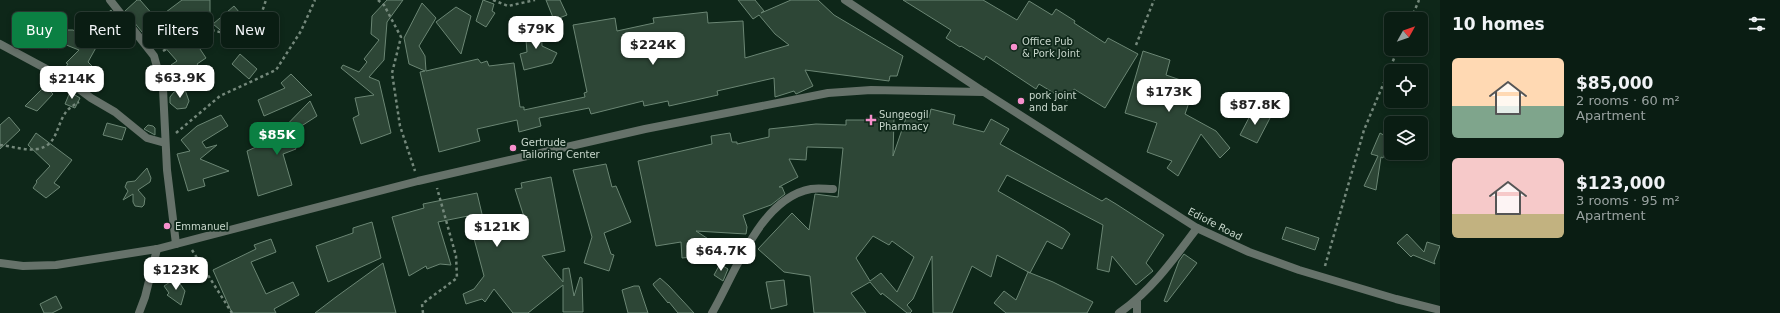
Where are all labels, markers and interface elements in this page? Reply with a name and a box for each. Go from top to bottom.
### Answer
chip: Buy [12,12,67,48]
chip: Rent [75,12,135,48]
chip: Filters [143,12,213,48]
chip: New [221,12,279,48]
north arrow [1384,12,1428,56]
map controls [1384,12,1428,160]
icon: filters [1746,13,1768,35]
text: 10 homes [1452,14,1545,34]
pin: $79K [512,16,560,50]
text: $79K [517,21,555,36]
pin: $224K [625,32,681,66]
place label: Office Pub & Pork Joint [1022,36,1080,59]
text: $224K [630,37,676,52]
marker: Office Pub & Pork Joint [1009,42,1019,52]
button: locate [1384,64,1428,108]
pin: $63.9K [147,65,213,99]
pin: $214K [44,66,100,100]
text: $63.9K [154,70,206,85]
text: $214K [49,71,95,86]
text: $85,000 [1576,73,1653,93]
icon: home [1484,74,1532,122]
pin: $173K [1141,79,1197,113]
text: $173K [1146,84,1192,99]
place label: pork joint and bar [1029,90,1077,113]
pin: $87.8K [1222,92,1288,126]
text: 2 rooms · 60 m² [1576,93,1680,108]
marker: pork joint and bar [1016,96,1026,106]
text: $87.8K [1229,97,1281,112]
text: Apartment [1576,108,1646,123]
place label: Sungeogil Pharmacy [879,109,929,132]
marker: Sungeogil Pharmacy [866,115,876,125]
button: layers [1384,116,1428,160]
pin: $85K [253,122,301,156]
text: $85K [258,127,296,142]
place label: Gertrude Tailoring Center [520,137,601,160]
marker: Gertrude Tailoring Center [508,143,518,153]
text: $123,000 [1576,173,1665,193]
icon: home [1484,174,1532,222]
text: 3 rooms · 95 m² [1576,193,1680,208]
street label: Ediofe Road [1186,206,1244,242]
text: Apartment [1576,208,1646,223]
pin: $121K [469,214,525,248]
text: $121K [474,219,520,234]
marker: Emmanuel [162,221,172,231]
place label: Emmanuel [175,221,229,232]
pin: $64.7K [688,238,754,272]
text: $64.7K [695,243,747,258]
pin: $123K [148,257,204,291]
text: $123K [153,262,199,277]

